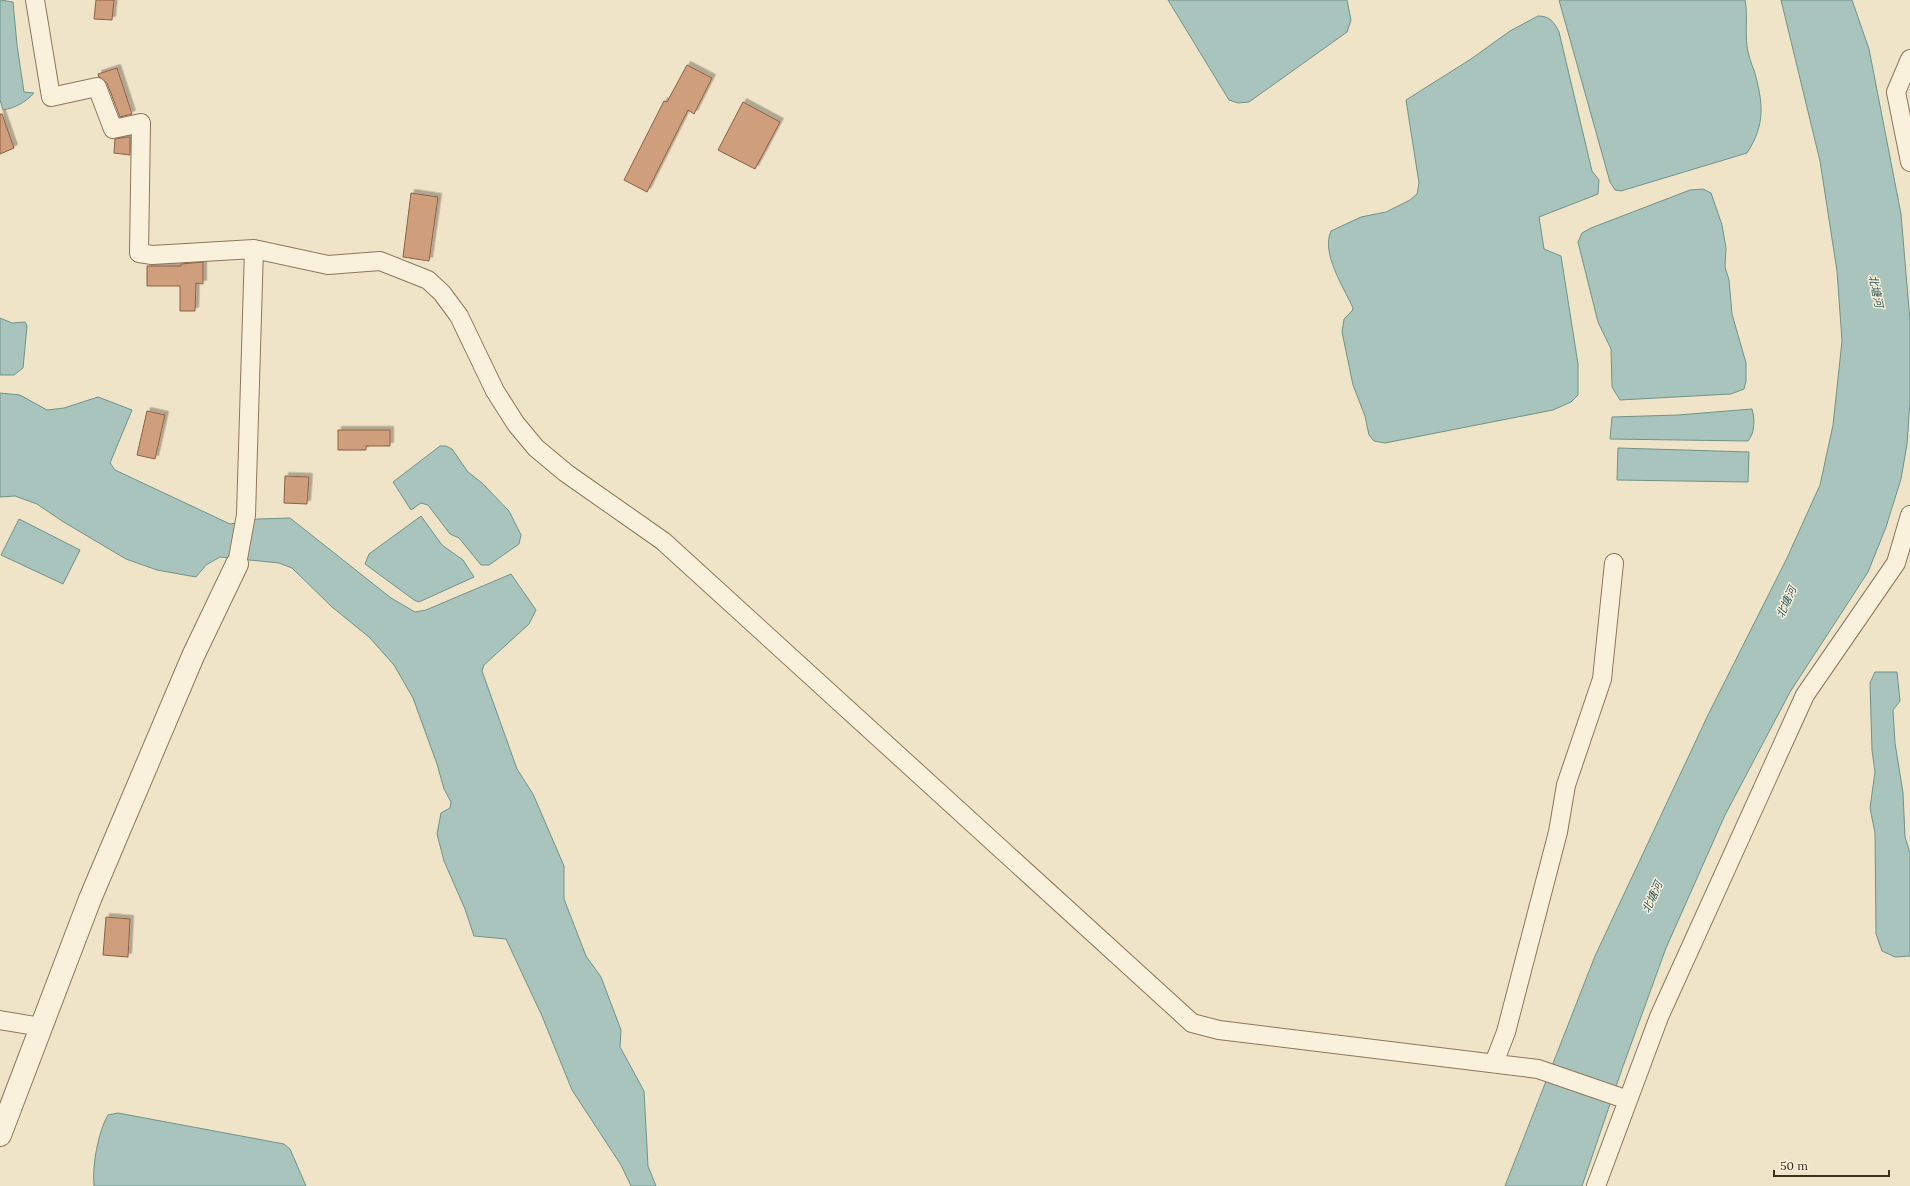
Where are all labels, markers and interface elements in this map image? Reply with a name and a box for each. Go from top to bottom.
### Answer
water label: 北塘河 [1866,273,1887,311]
water label: 北塘河 [1773,582,1800,620]
water label: 北塘河 [1639,877,1666,915]
scale bar [1774,1152,1889,1178]
text: 50 m [1780,1158,1808,1173]

